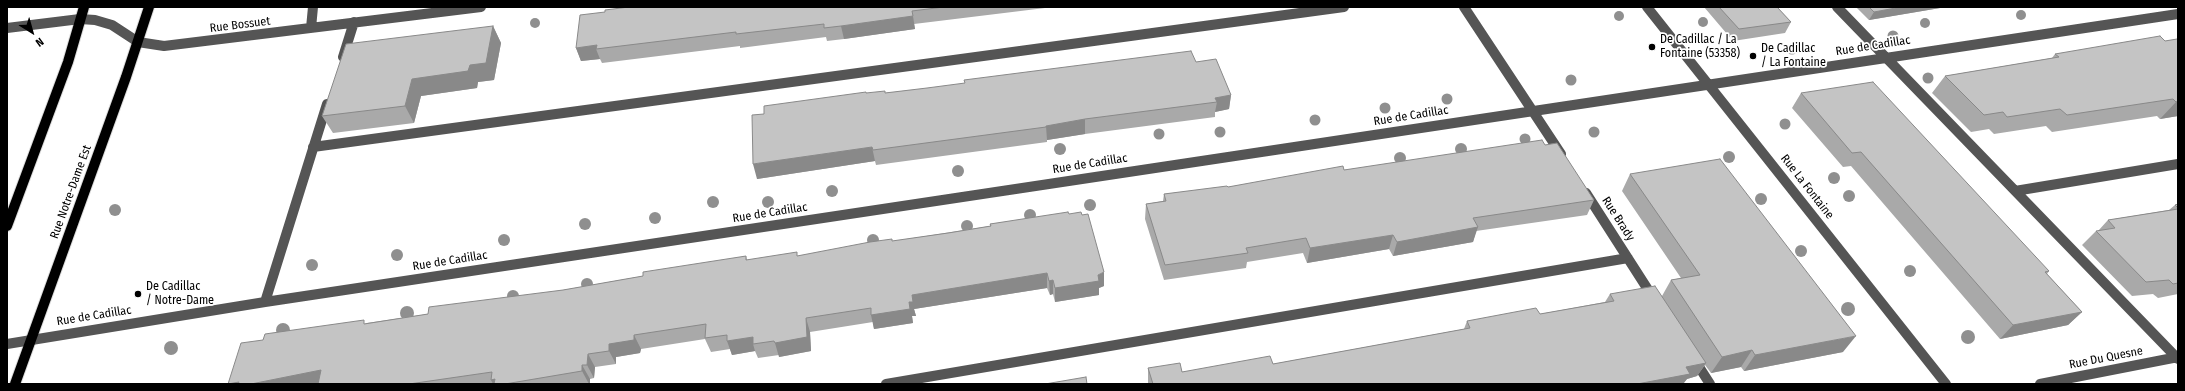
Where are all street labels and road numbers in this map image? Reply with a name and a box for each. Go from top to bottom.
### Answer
street label: Rue Bossuet [209,14,271,36]
street label: Rue de Cadillac [1835,33,1911,59]
street label: Rue de Cadillac [1373,103,1449,129]
street label: Rue Notre-Dame Est [47,143,95,241]
street label: Rue de Cadillac [1052,151,1128,177]
street label: Rue La Fontaine [1777,152,1837,222]
street label: Rue Brady [1598,194,1638,244]
street label: Rue de Cadillac [732,200,808,226]
street label: Rue de Cadillac [412,248,488,274]
street label: Rue de Cadillac [56,303,132,329]
street label: Rue Du Quesne [2068,344,2144,372]

